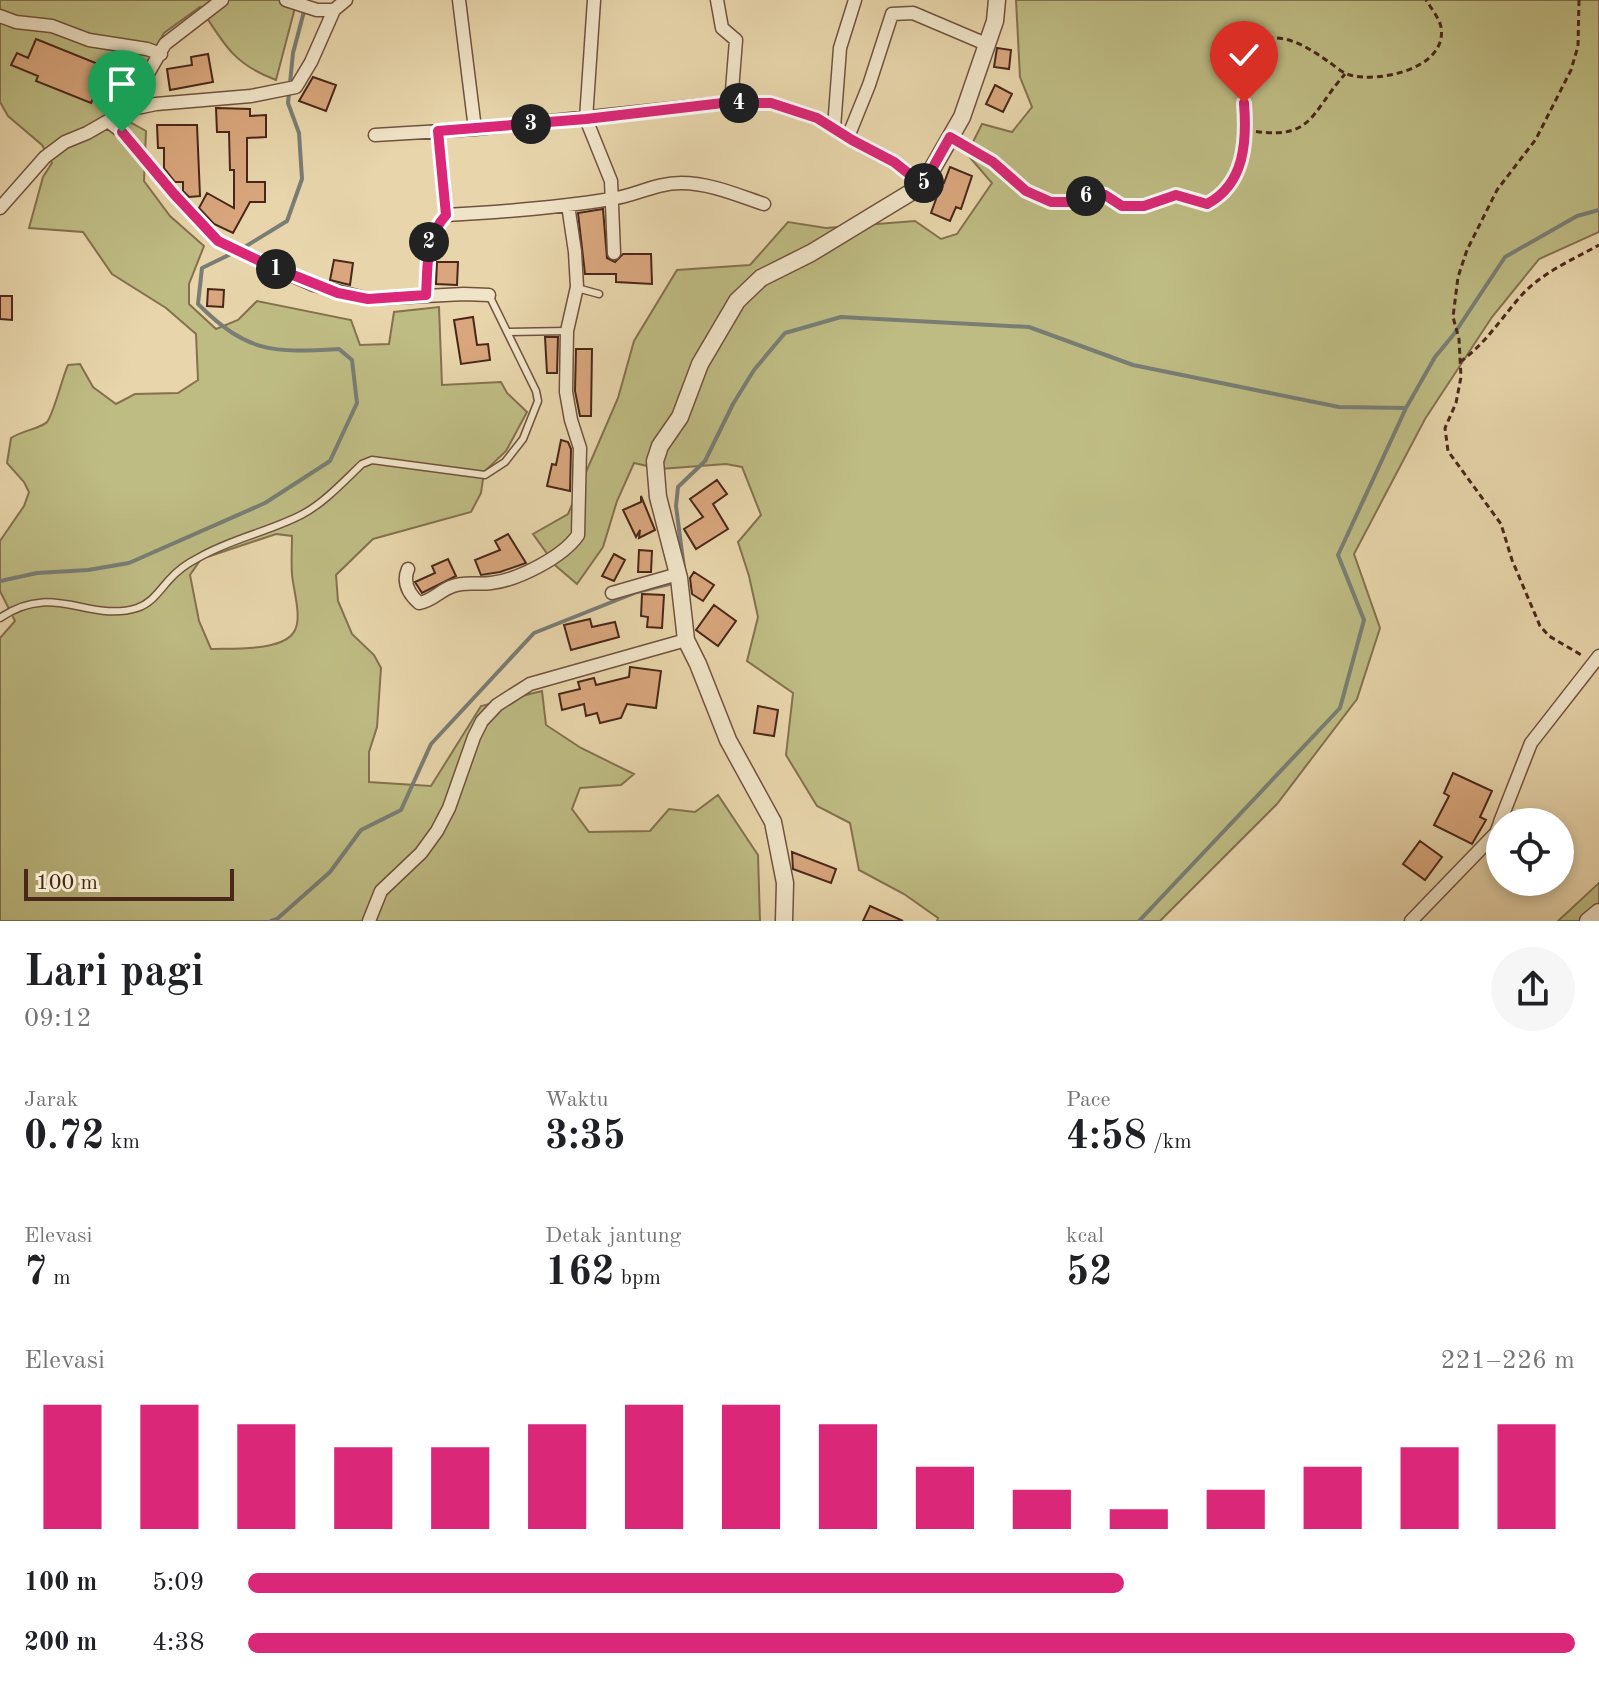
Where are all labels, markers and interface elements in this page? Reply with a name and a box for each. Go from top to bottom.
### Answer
pin [1210,21,1278,103]
icon: check [1222,33,1266,77]
pin [88,50,156,132]
icon: arrive [100,62,144,106]
pin: 4 [719,83,759,123]
text: 4 [733,92,745,114]
pin: 3 [511,104,551,144]
text: 3 [525,113,537,135]
pin: 5 [904,163,944,203]
text: 5 [918,172,930,194]
pin: 6 [1066,176,1106,216]
text: 6 [1080,185,1092,207]
pin: 2 [409,222,449,262]
text: 2 [423,231,435,253]
pin: 1 [256,249,296,289]
text: 1 [270,258,282,280]
map controls [1486,808,1574,896]
button: locate [1486,808,1574,896]
scale bar [24,865,234,901]
text: 100 m [36,872,98,894]
button: share [1491,947,1575,1031]
text: Lari pagi [24,951,204,995]
text: 09:12 [24,1006,92,1032]
text: Jarak [24,1089,78,1111]
text: Waktu [545,1089,609,1111]
text: Pace [1066,1089,1111,1111]
text: 0.72 [24,1118,105,1158]
text: 3:35 [545,1118,626,1158]
text: 4:58 [1066,1118,1147,1158]
text: km [105,1131,140,1153]
text: /km [1147,1131,1192,1153]
text: Elevasi [24,1225,93,1247]
text: Detak jantung [545,1225,681,1247]
text: kcal [1066,1225,1104,1247]
text: 7 [24,1254,47,1294]
text: 162 [545,1254,615,1294]
text: 52 [1066,1254,1112,1294]
text: m [47,1267,71,1289]
text: bpm [615,1267,661,1289]
text: Elevasi [24,1348,105,1374]
text: 221–226 m [1440,1348,1575,1374]
text: 100 m [24,1570,97,1596]
text: 5:09 [152,1570,205,1596]
text: 200 m [24,1630,97,1656]
text: 4:38 [152,1630,205,1656]

